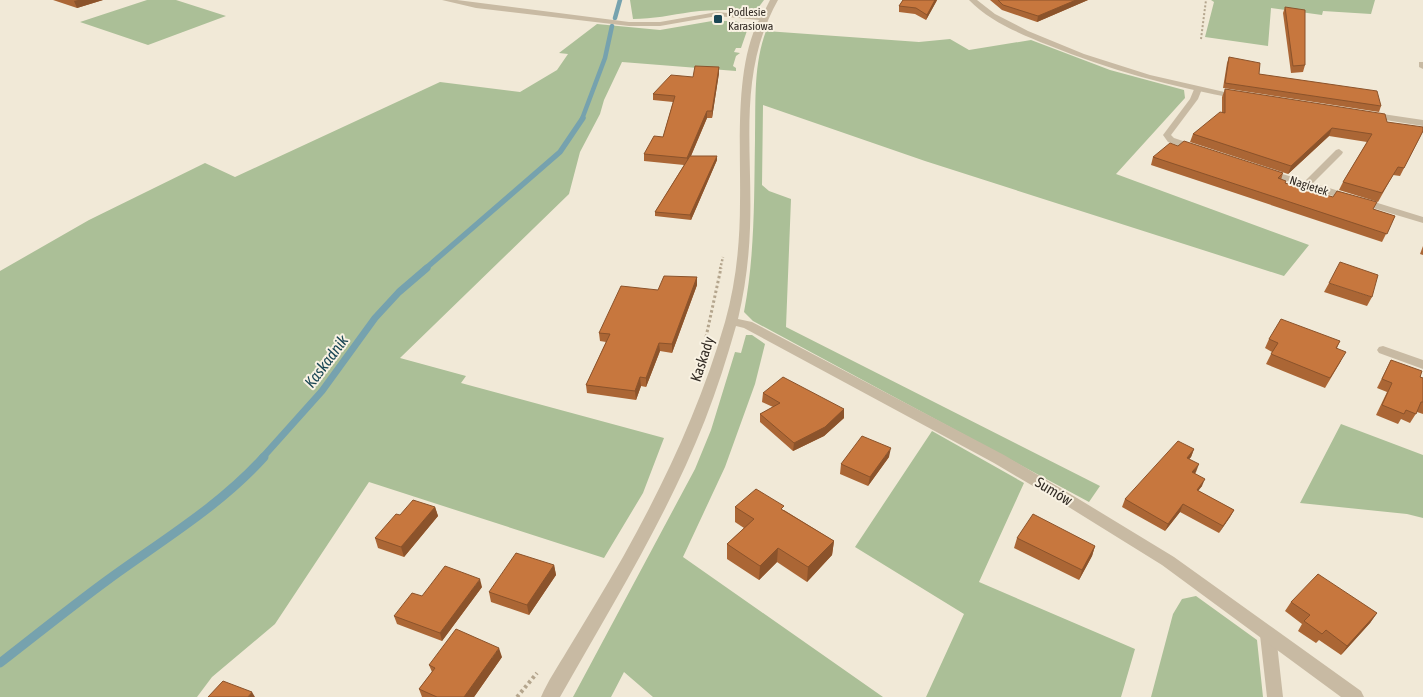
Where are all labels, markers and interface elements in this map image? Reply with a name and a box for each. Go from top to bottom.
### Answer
place label: Podlesie Karasiowa [728,5,773,33]
marker: Podlesie Karasiowa [712,13,724,25]
street label: Nagietek [1288,173,1331,199]
water label: Kaskadnik [301,331,352,391]
street label: Kaskady [687,334,717,384]
street label: Sumów [1032,473,1076,509]

